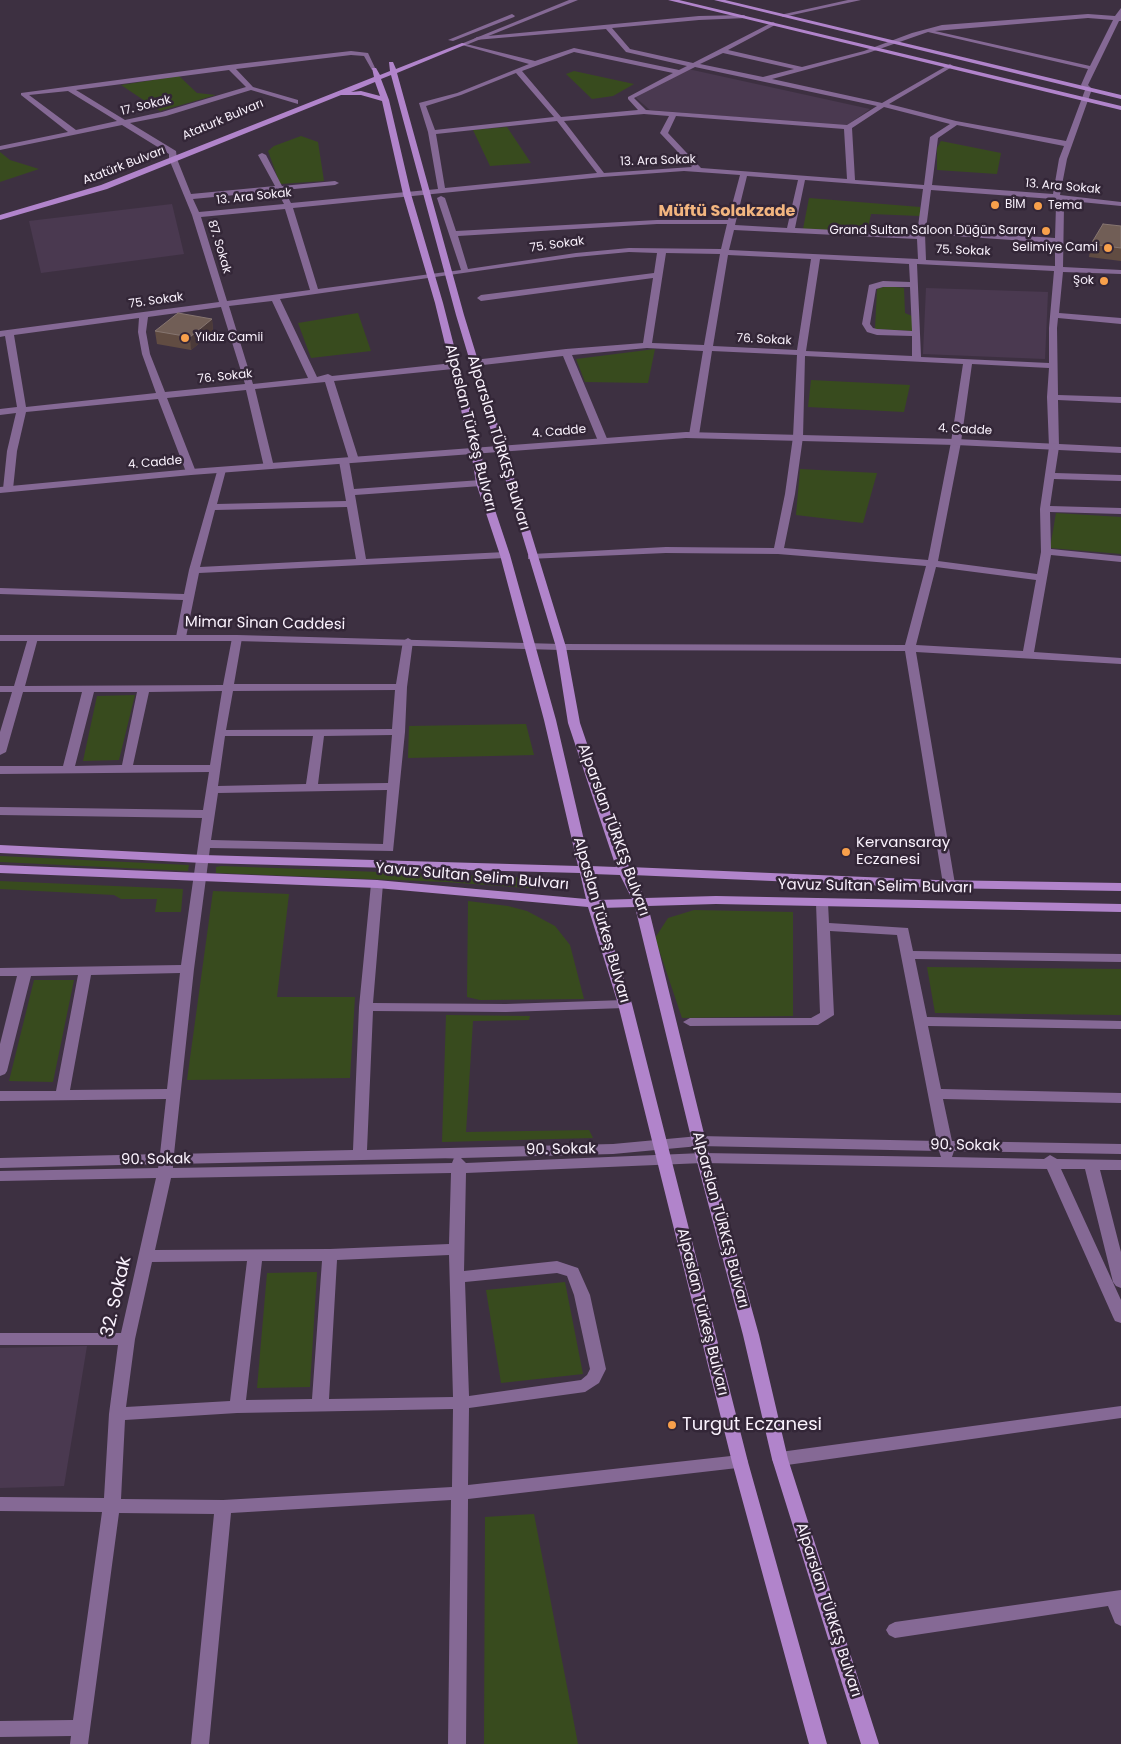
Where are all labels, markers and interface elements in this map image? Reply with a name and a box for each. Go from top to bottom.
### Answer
street label: 17. Sokak [119,93,173,119]
street label: Ataturk Bulvarı [180,96,266,144]
street label: Atatürk Bulvarı [81,144,167,188]
street label: 13. Ara Sokak [620,152,696,170]
street label: 13. Ara Sokak [1025,177,1101,197]
street label: 13. Ara Sokak [216,186,292,208]
place label: BİM [1005,198,1026,212]
marker: BİM [989,199,1001,211]
place label: Tema [1048,199,1082,213]
marker: Tema [1032,200,1044,212]
district label: Müftü Solakzade [659,202,795,222]
street label: 87. Sokak [204,219,234,275]
place label: Grand Sultan Saloon Düğün Sarayı [829,224,1036,238]
marker: Grand Sultan Saloon Düğün Sarayı [1040,225,1052,237]
street label: 75. Sokak [529,234,585,256]
place label: Selimiye Cami [1012,241,1098,255]
marker: Selimiye Cami [1102,242,1114,254]
street label: 75. Sokak [935,243,991,259]
place label: Şok [1073,274,1094,288]
marker: Şok [1098,275,1110,287]
street label: 75. Sokak [128,290,184,312]
place label: Yıldız Camii [195,331,263,345]
street label: 76. Sokak [736,331,792,349]
marker: Yıldız Camii [179,332,191,344]
street label: Alpaslan Türkeş Bulvarı [440,342,500,514]
street label: Alparslan TÜRKEŞ Bulvarı [463,353,533,533]
street label: 76. Sokak [197,367,253,387]
street label: 4. Cadde [938,421,992,439]
street label: 4. Cadde [531,422,587,442]
street label: 4. Cadde [127,453,183,473]
street label: Mimar Sinan Caddesi [185,614,345,634]
street label: Alparslan TÜRKEŞ Bulvarı [573,741,653,919]
place label: Kervansaray Eczanesi [856,834,950,869]
street label: Alpaslan Türkeş Bulvarı [569,835,633,1005]
marker: Kervansaray Eczanesi [840,846,852,858]
street label: Yavuz Sultan Selim Bulvarı [374,860,570,894]
street label: Yavuz Sultan Selim Bulvarı [778,876,972,898]
street label: Alparslan TÜRKEŞ Bulvarı [688,1130,752,1310]
street label: 90. Sokak [930,1136,1000,1156]
street label: 90. Sokak [526,1140,596,1160]
street label: 90. Sokak [121,1150,191,1170]
street label: Alpaslan Türkeş Bulvarı [672,1226,732,1398]
street label: 32. Sokak [97,1254,137,1340]
place label: Turgut Eczanesi [682,1414,822,1436]
marker: Turgut Eczanesi [666,1419,678,1431]
street label: Alparslan TÜRKEŞ Bulvarı [791,1521,865,1699]

